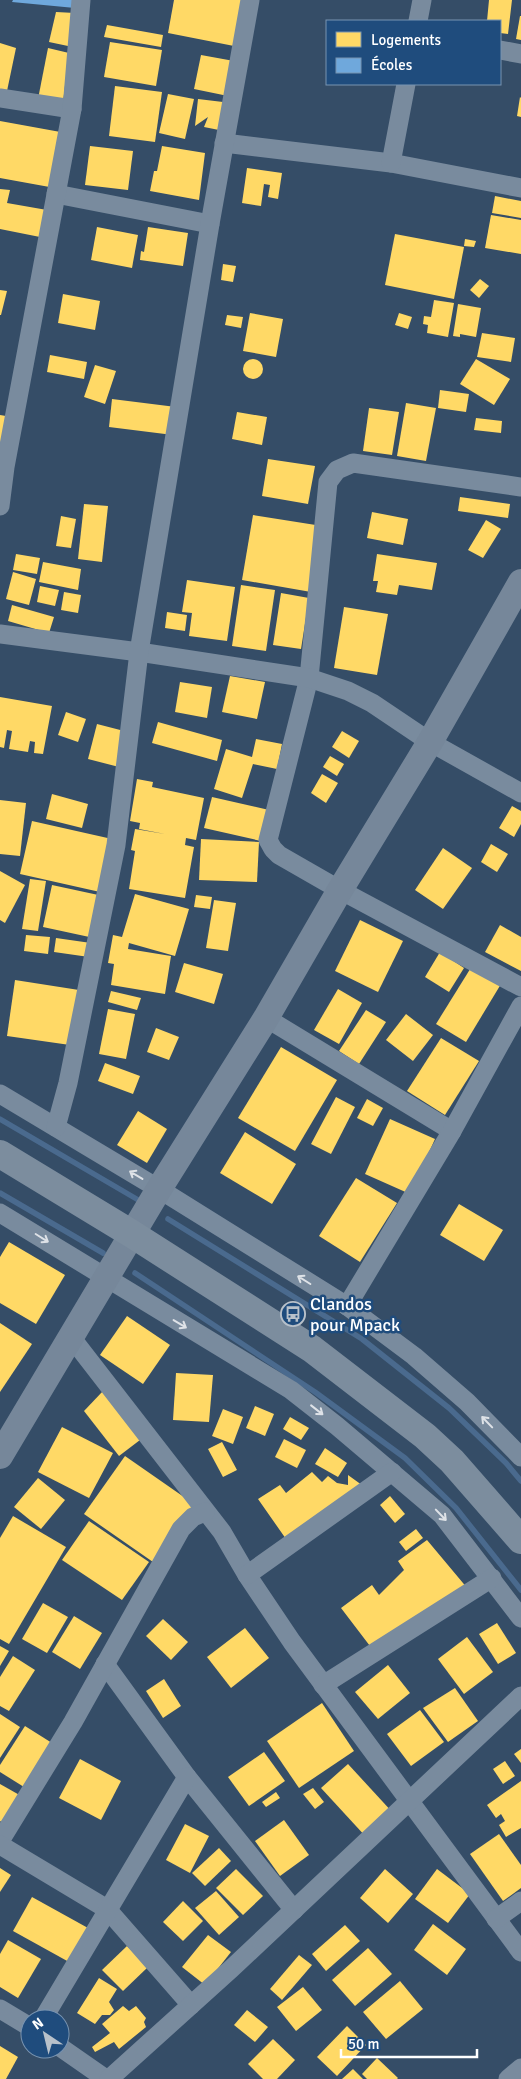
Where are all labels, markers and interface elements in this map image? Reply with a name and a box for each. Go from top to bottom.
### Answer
legend [326,20,501,85]
text: Logements [371,31,442,49]
text: Écoles [371,55,413,74]
one-way arrow [130,1170,144,1180]
one-way arrow [34,1234,48,1244]
one-way arrow [298,1274,312,1284]
place label: Clandos pour Mpack [310,1293,400,1336]
bus stop icon: Clandos pour Mpack [280,1301,306,1327]
one-way arrow [172,1319,186,1329]
one-way arrow [310,1405,323,1416]
one-way arrow [481,1416,493,1428]
one-way arrow [435,1509,447,1521]
north arrow [20,2009,70,2059]
text: N [29,2014,47,2034]
scale bar [341,2026,477,2058]
text: 50 m [348,2035,379,2053]

